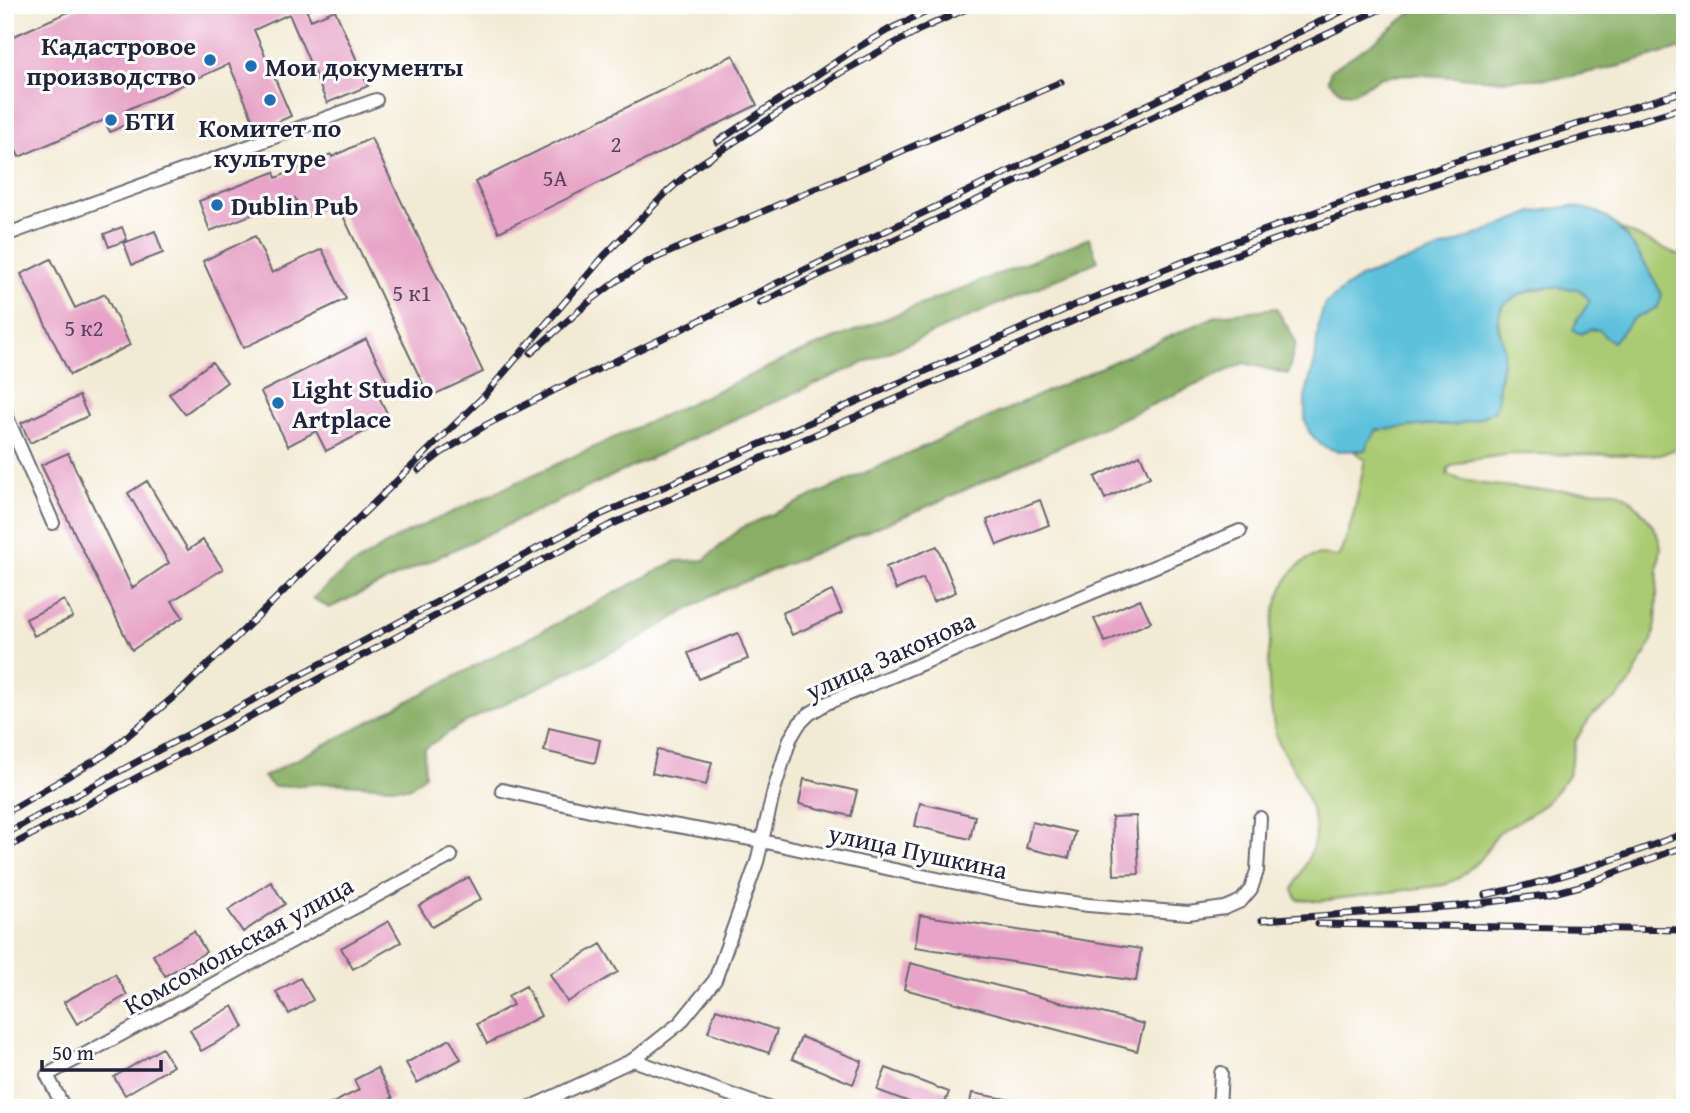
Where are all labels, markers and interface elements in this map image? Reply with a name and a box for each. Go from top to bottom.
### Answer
place label: Кадастровое производство [27,26,196,95]
place label: Мои документы [265,47,463,86]
marker: Кадастровое производство [202,52,218,68]
marker: Мои документы [243,58,259,74]
marker: Комитет по культуре [262,92,278,108]
place label: БТИ [125,101,175,140]
place label: Комитет по культуре [199,108,342,177]
marker: БТИ [103,112,119,128]
house number: 2 [610,127,622,160]
house number: 5А [542,161,568,194]
place label: Dublin Pub [231,186,359,225]
marker: Dublin Pub [209,197,225,213]
house number: 5 к1 [392,276,432,309]
house number: 5 к2 [64,311,104,344]
place label: Light Studio Artplace [292,369,434,438]
marker: Light Studio Artplace [270,395,286,411]
street label: улица Законова [798,600,982,710]
street label: улица Пушкина [824,813,1012,889]
street label: Комсомольская улица [116,865,361,1025]
scale bar [42,1029,161,1073]
text: 50 m [52,1037,94,1068]

